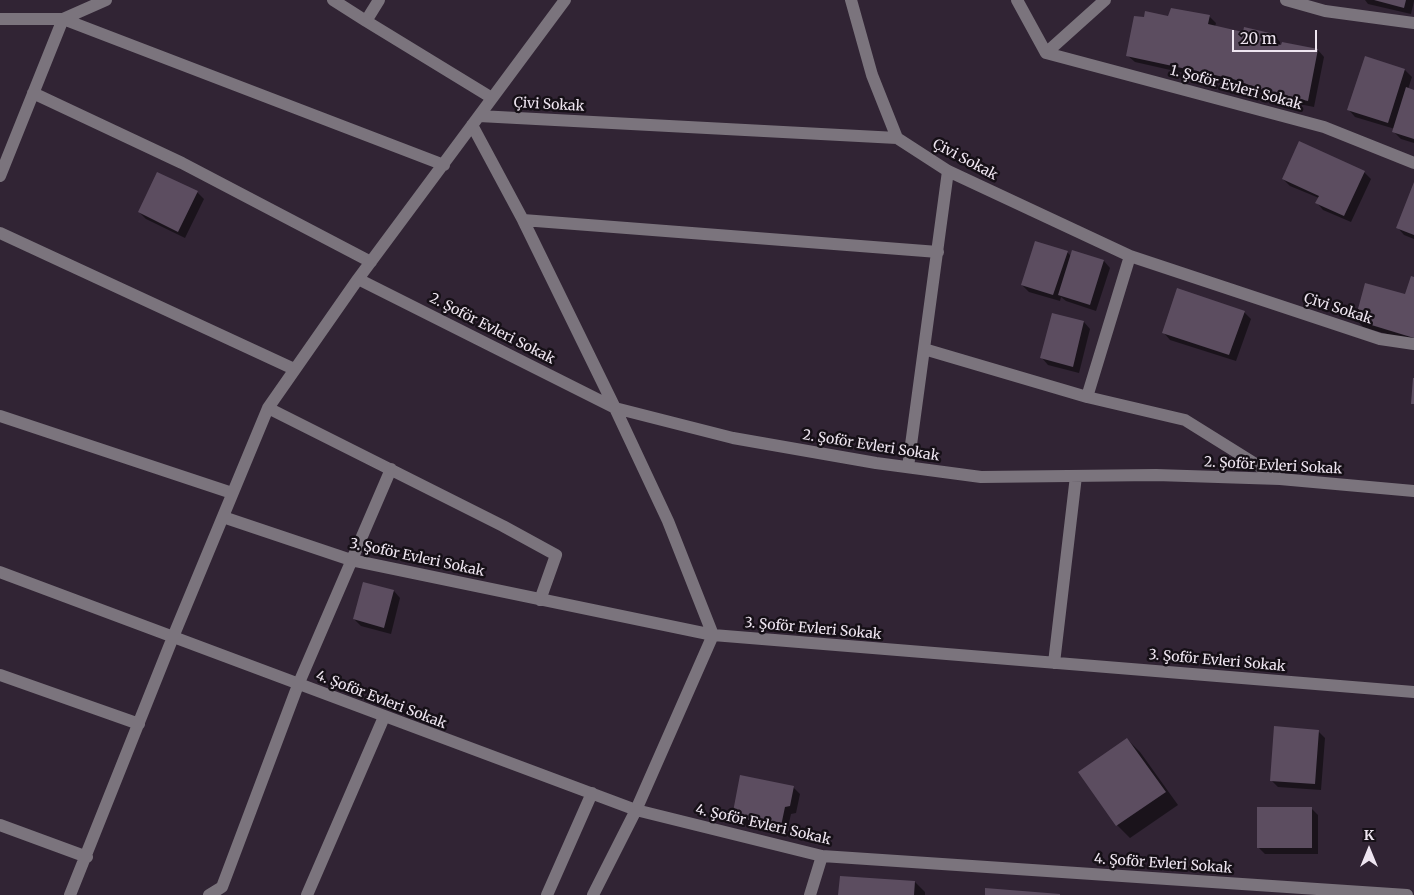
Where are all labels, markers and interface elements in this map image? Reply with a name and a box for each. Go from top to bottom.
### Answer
scale bar [1234,20,1319,52]
text: 20 m [1240,29,1277,48]
street label: 1. Şoför Evleri Sokak [1168,62,1304,114]
street label: Çivi Sokak [513,95,585,115]
street label: Çivi Sokak [930,136,1000,184]
street label: 2. Şoför Evleri Sokak [427,290,557,368]
street label: Çivi Sokak [1302,290,1374,328]
street label: 2. Şoför Evleri Sokak [801,427,941,465]
street label: 2. Şoför Evleri Sokak [1203,454,1343,478]
street label: 3. Şoför Evleri Sokak [348,535,486,581]
street label: 3. Şoför Evleri Sokak [744,615,882,643]
street label: 3. Şoför Evleri Sokak [1148,647,1286,675]
street label: 4. Şoför Evleri Sokak [313,667,449,733]
street label: 4. Şoför Evleri Sokak [694,801,832,849]
north arrow [1344,825,1394,875]
text: K [1364,826,1374,844]
street label: 4. Şoför Evleri Sokak [1093,851,1233,877]

